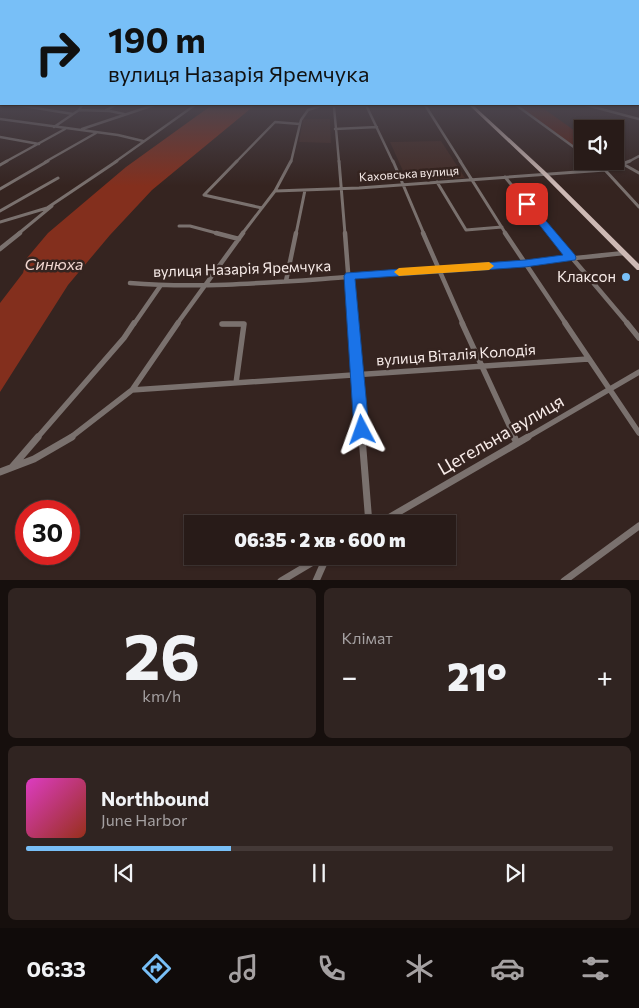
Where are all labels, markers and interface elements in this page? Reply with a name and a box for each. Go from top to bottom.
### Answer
text: 190 m [108,17,206,60]
icon: right [25,20,90,85]
text: вулиця Назарія Яремчука [108,60,369,87]
map controls [574,120,624,170]
button: sound [574,120,624,170]
street label: Каховська вулиця [358,163,459,183]
pin [506,183,548,225]
icon: arrive [513,190,541,218]
water label: Синюха [25,254,83,273]
street label: вулиця Назарія Яремчука [153,256,331,280]
place label: Клаксон [557,267,616,285]
marker: Клаксон [620,271,632,283]
street label: вулиця Віталія Колодія [375,339,536,369]
street label: Цегельна вулиця [433,389,568,479]
position arrow [335,403,387,455]
speed limit sign: 30 [15,500,80,565]
text: 06:35 · 2 хв · 600 m [234,528,406,551]
text: 26 [123,614,200,693]
text: Клімат [342,628,393,647]
text: 21° [447,652,507,699]
text: − [342,659,357,693]
text: + [597,659,613,693]
text: km/h [142,686,181,705]
text: Northbound [101,787,209,810]
text: June Harbor [101,810,187,829]
icon: previous [110,859,138,887]
icon: pause [305,859,333,887]
icon: next [501,859,529,887]
icon: directions [139,951,174,986]
icon: music [226,951,261,986]
icon: phone [314,951,349,986]
icon: climate [402,951,437,986]
icon: car [490,951,525,986]
icon: filters [578,951,613,986]
text: 06:33 [26,955,86,982]

